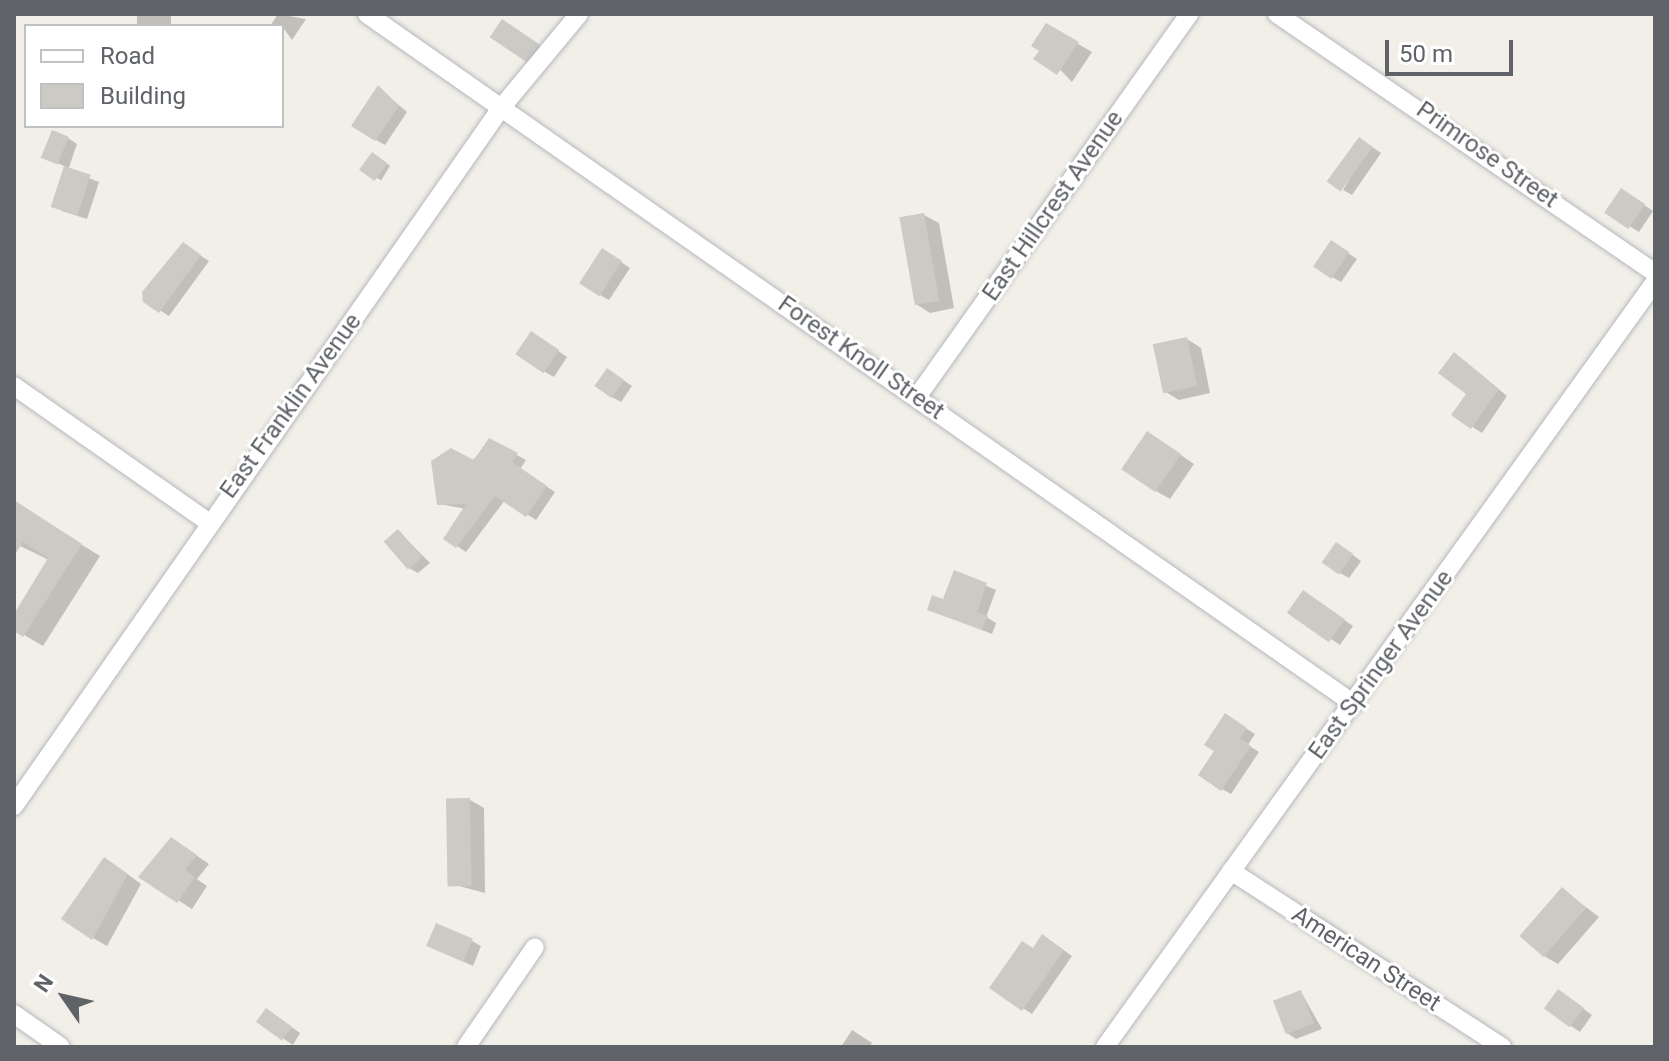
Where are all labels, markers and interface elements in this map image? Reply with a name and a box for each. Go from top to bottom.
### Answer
legend [24,24,284,128]
scale bar [1389,24,1517,74]
text: 50 m [1399,40,1453,68]
text: Road [100,42,155,70]
text: Building [100,82,186,110]
street label: Primrose Street [1411,96,1563,214]
street label: East Hillcrest Avenue [977,105,1129,307]
street label: Forest Knoll Street [772,290,950,426]
street label: East Franklin Avenue [214,308,368,504]
street label: East Springer Avenue [1303,565,1459,765]
street label: American Street [1286,900,1446,1018]
north arrow [24,957,104,1037]
text: N [29,970,58,997]

